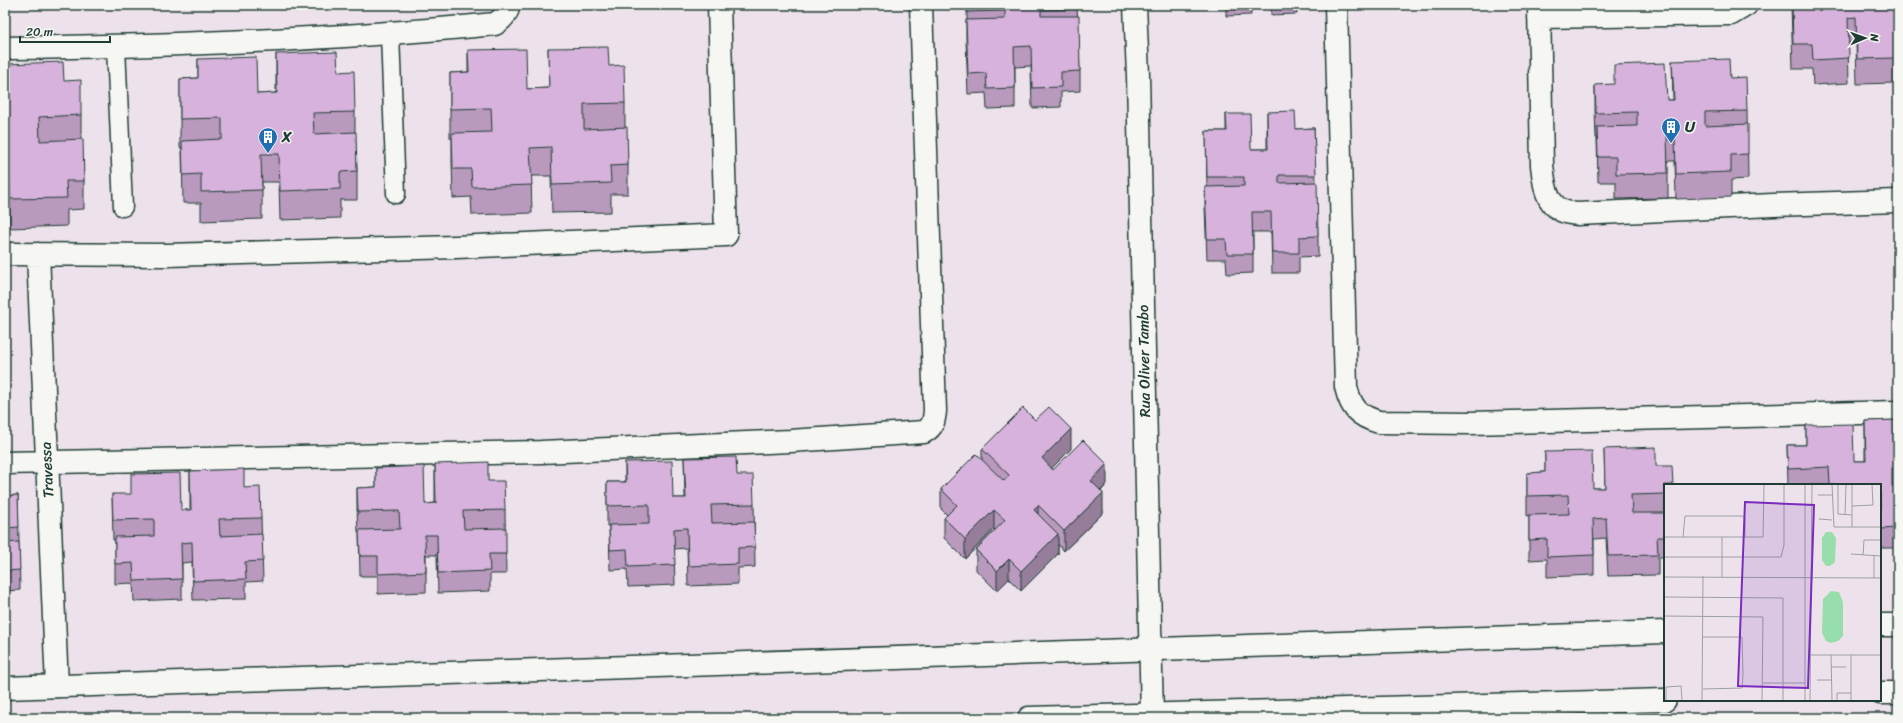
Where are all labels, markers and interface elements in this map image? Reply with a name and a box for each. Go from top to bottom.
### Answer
scale bar [20,18,110,44]
north arrow [1845,18,1885,58]
text: 20 m [26,21,53,43]
text: N [1865,33,1884,42]
place label: U [1685,114,1696,140]
building icon: U [1660,116,1682,144]
place label: X [281,124,292,150]
building icon: X [257,126,279,154]
street label: Rua Oliver Tambo [1130,304,1158,418]
street label: Travessa [33,441,61,499]
inset map [1664,484,1881,701]

